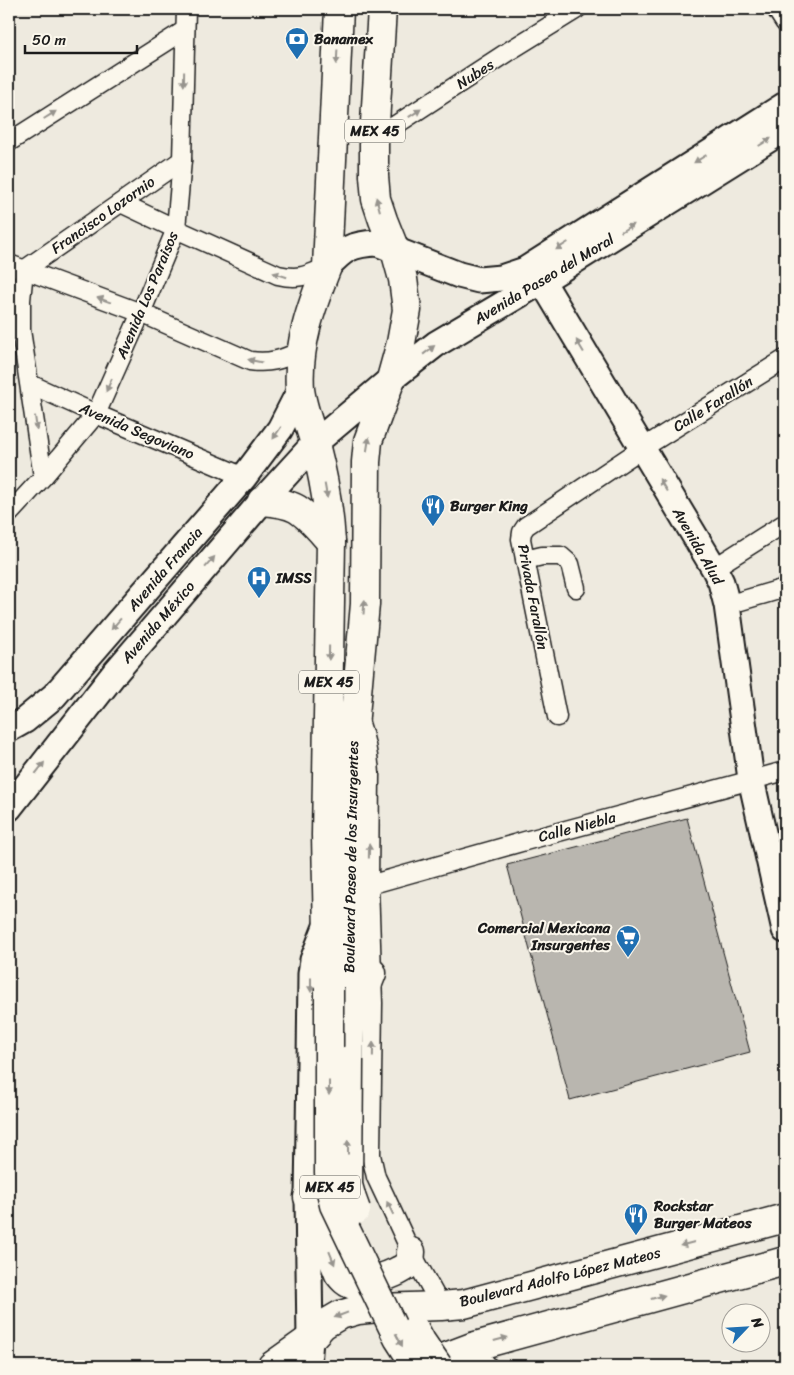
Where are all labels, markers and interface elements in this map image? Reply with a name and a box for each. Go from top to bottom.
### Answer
scale bar [25,22,138,54]
bank icon: Banamex [284,26,310,60]
place label: Banamex [314,26,374,52]
text: 50 m [32,27,67,53]
one-way arrow [332,50,340,66]
street label: Nubes [451,52,499,96]
one-way arrow [180,71,188,87]
one-way arrow [409,108,422,118]
one-way arrow [43,111,56,120]
road number: MEX 45 [345,120,405,142]
one-way arrow [758,137,772,147]
one-way arrow [693,155,706,164]
street label: Francisco Lozornio [45,169,161,261]
one-way arrow [374,197,382,212]
one-way arrow [621,223,634,233]
street label: Avenida Paseo del Moral [468,226,620,332]
street label: Avenida Los Paraisos [108,227,186,364]
one-way arrow [556,241,569,251]
one-way arrow [273,270,288,278]
one-way arrow [97,296,112,303]
one-way arrow [575,339,584,352]
one-way arrow [422,344,435,355]
one-way arrow [247,357,262,365]
street label: Calle Farallón [668,369,758,439]
one-way arrow [104,378,112,392]
street label: Avenida Segoviano [74,395,199,467]
one-way arrow [32,415,40,431]
one-way arrow [272,426,282,440]
one-way arrow [364,436,372,452]
one-way arrow [659,479,668,492]
one-way arrow [322,483,330,499]
restaurant icon: Burger King [420,493,446,527]
place label: Burger King [450,493,528,519]
street label: Avenida Alud [665,501,731,591]
street label: Avenida Francia [120,520,210,618]
street label: Privada Farallón [510,542,556,652]
one-way arrow [204,556,216,568]
hospital icon: IMSS [246,565,272,599]
place label: IMSS [275,565,313,591]
street label: Avenida México [114,574,202,670]
one-way arrow [360,598,368,614]
one-way arrow [110,618,122,630]
one-way arrow [325,645,333,661]
road number: MEX 45 [299,670,359,694]
street label: Boulevard Paseo de los Insurgentes [336,740,366,973]
one-way arrow [35,761,45,775]
street label: Calle Niebla [535,804,619,850]
one-way arrow [365,843,373,859]
place label: Comercial Mexicana Insurgentes [477,915,611,958]
supermarket icon: Comercial Mexicana Insurgentes [615,924,641,958]
one-way arrow [307,978,315,994]
one-way arrow [369,1041,377,1057]
one-way arrow [325,1080,333,1096]
one-way arrow [344,1139,352,1155]
road number: MEX 45 [300,1176,360,1198]
place label: Rockstar Burger Mateos [653,1193,753,1236]
one-way arrow [386,1201,394,1215]
restaurant icon: Rockstar Burger Mateos [623,1202,649,1236]
street label: Boulevard Adolfo López Mateos [457,1239,663,1315]
one-way arrow [680,1241,695,1249]
one-way arrow [328,1251,336,1266]
one-way arrow [651,1293,666,1301]
north arrow [722,1302,772,1352]
one-way arrow [333,1311,348,1319]
text: N [744,1312,771,1333]
one-way arrow [395,1333,404,1347]
one-way arrow [494,1335,509,1343]

